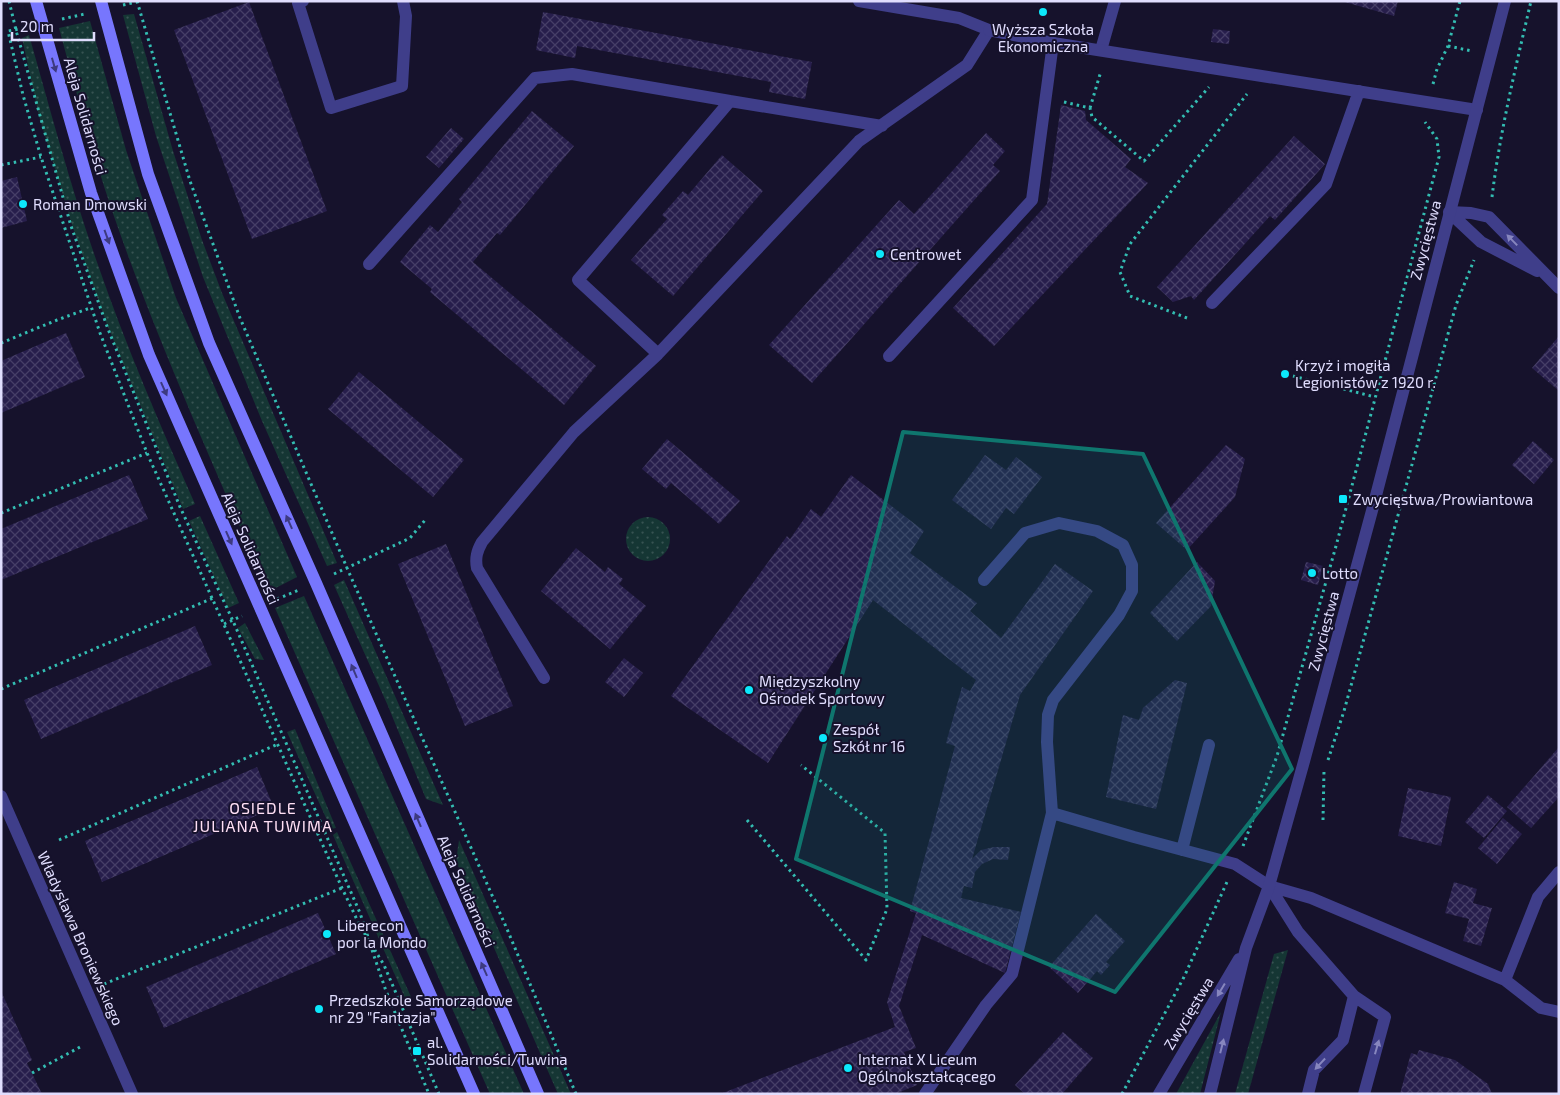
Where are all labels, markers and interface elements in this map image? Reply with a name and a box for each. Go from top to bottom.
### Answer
marker: Wyższa Szkoła Ekonomiczna [1037,6,1049,18]
scale bar [12,10,95,42]
text: 20 m [20,17,54,35]
place label: Wyższa Szkoła Ekonomiczna [992,20,1094,55]
street label: Aleja Solidarności [60,55,111,177]
one-way arrow [50,58,58,73]
place label: Roman Dmowski [33,195,147,213]
marker: Roman Dmowski [17,198,29,210]
street label: Zwycięstwa [1406,198,1444,282]
one-way arrow [103,230,111,245]
one-way arrow [1506,235,1518,247]
place label: Centrowet [890,245,962,263]
marker: Centrowet [874,248,886,260]
place label: Krzyż i mogiła Legionistów z 1920 r. [1295,356,1436,391]
marker: Krzyż i mogiła Legionistów z 1920 r. [1279,368,1291,380]
one-way arrow [160,382,168,396]
street label: Aleja Solidarności [217,489,284,607]
place label: Zwycięstwa/Prowiantowa [1353,490,1533,508]
marker: Zwycięstwa/Prowiantowa [1337,493,1349,505]
one-way arrow [284,515,292,529]
one-way arrow [226,531,234,545]
place label: Lotto [1322,564,1358,582]
marker: Lotto [1306,567,1318,579]
street label: Zwycięstwa [1304,589,1342,673]
one-way arrow [349,664,357,678]
place label: Międzyszkolny Ośrodek Sportowy [759,672,885,707]
marker: Międzyszkolny Ośrodek Sportowy [743,684,755,696]
place label: Zespół Szkół nr 16 [833,720,905,755]
marker: Zespół Szkół nr 16 [817,732,829,744]
district label: OSIEDLE JULIANA TUWIMA [193,798,333,835]
one-way arrow [414,813,422,827]
street label: Aleja Solidarności [433,832,500,950]
street label: Władysława Broniewskiego [34,848,128,1028]
place label: Liberecon por la Mondo [337,916,427,951]
marker: Liberecon por la Mondo [321,928,333,940]
one-way arrow [479,962,487,976]
street label: Zwycięstwa [1159,973,1217,1053]
one-way arrow [1216,983,1225,996]
place label: Przedszkole Samorządowe nr 29 "Fantazja" [329,991,513,1027]
marker: Przedszkole Samorządowe nr 29 "Fantazja" [313,1003,325,1015]
place label: al. Solidarności/Tuwina [427,1033,568,1068]
one-way arrow [1218,1039,1226,1054]
one-way arrow [1373,1039,1381,1054]
marker: al. Solidarności/Tuwina [411,1045,423,1057]
place label: Internat X Liceum Ogólnokształcącego [858,1050,996,1085]
one-way arrow [1314,1058,1326,1070]
marker: Internat X Liceum Ogólnokształcącego [842,1062,854,1074]

